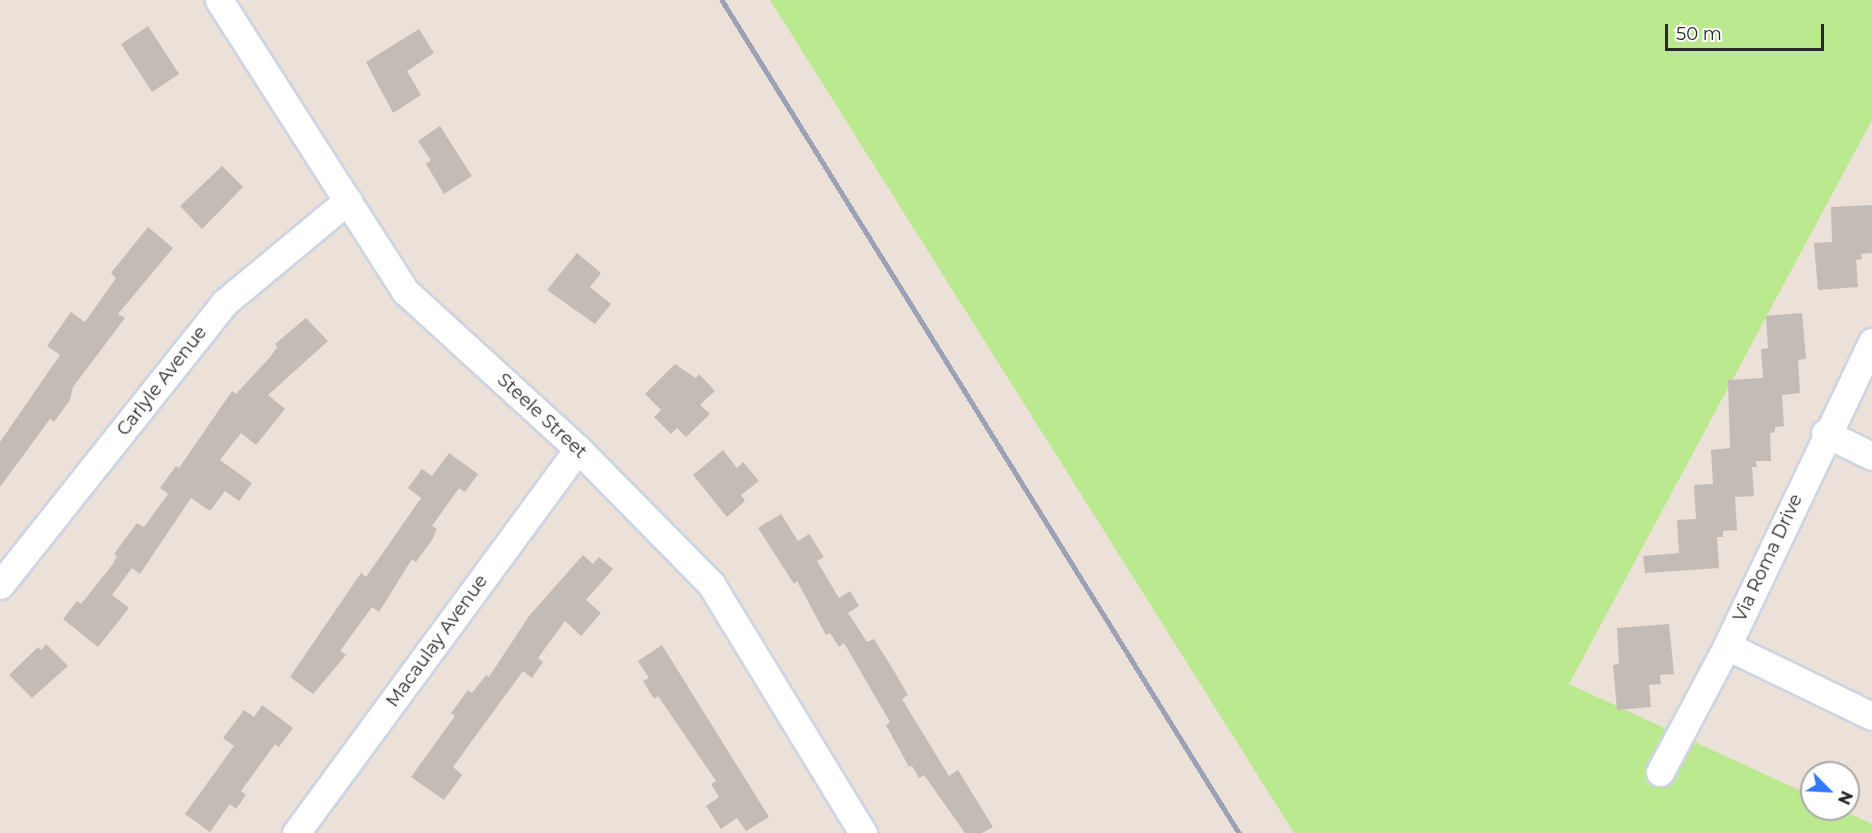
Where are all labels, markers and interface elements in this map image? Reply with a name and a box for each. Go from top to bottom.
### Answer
scale bar [1668,12,1827,50]
text: 50 m [1676,23,1722,45]
street label: Carlyle Avenue [112,322,212,440]
street label: Steele Street [493,369,591,463]
street label: Via Roma Drive [1729,491,1807,625]
street label: Macaulay Avenue [382,571,492,711]
north arrow [1800,761,1860,821]
text: N [1834,788,1856,807]

